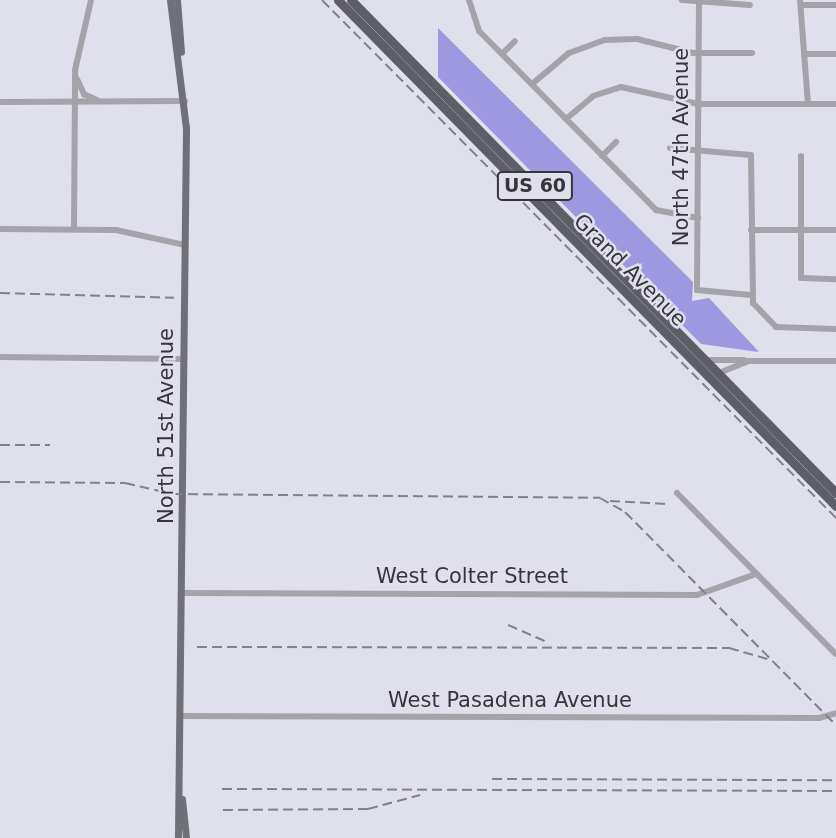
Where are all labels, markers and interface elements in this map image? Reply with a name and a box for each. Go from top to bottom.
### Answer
street label: North 47th Avenue [668,48,694,246]
road number: US 60 [496,170,574,202]
street label: Grand Avenue [568,208,692,332]
street label: North 51st Avenue [153,328,179,524]
street label: West Colter Street [376,563,568,589]
street label: West Pasadena Avenue [388,687,632,713]

